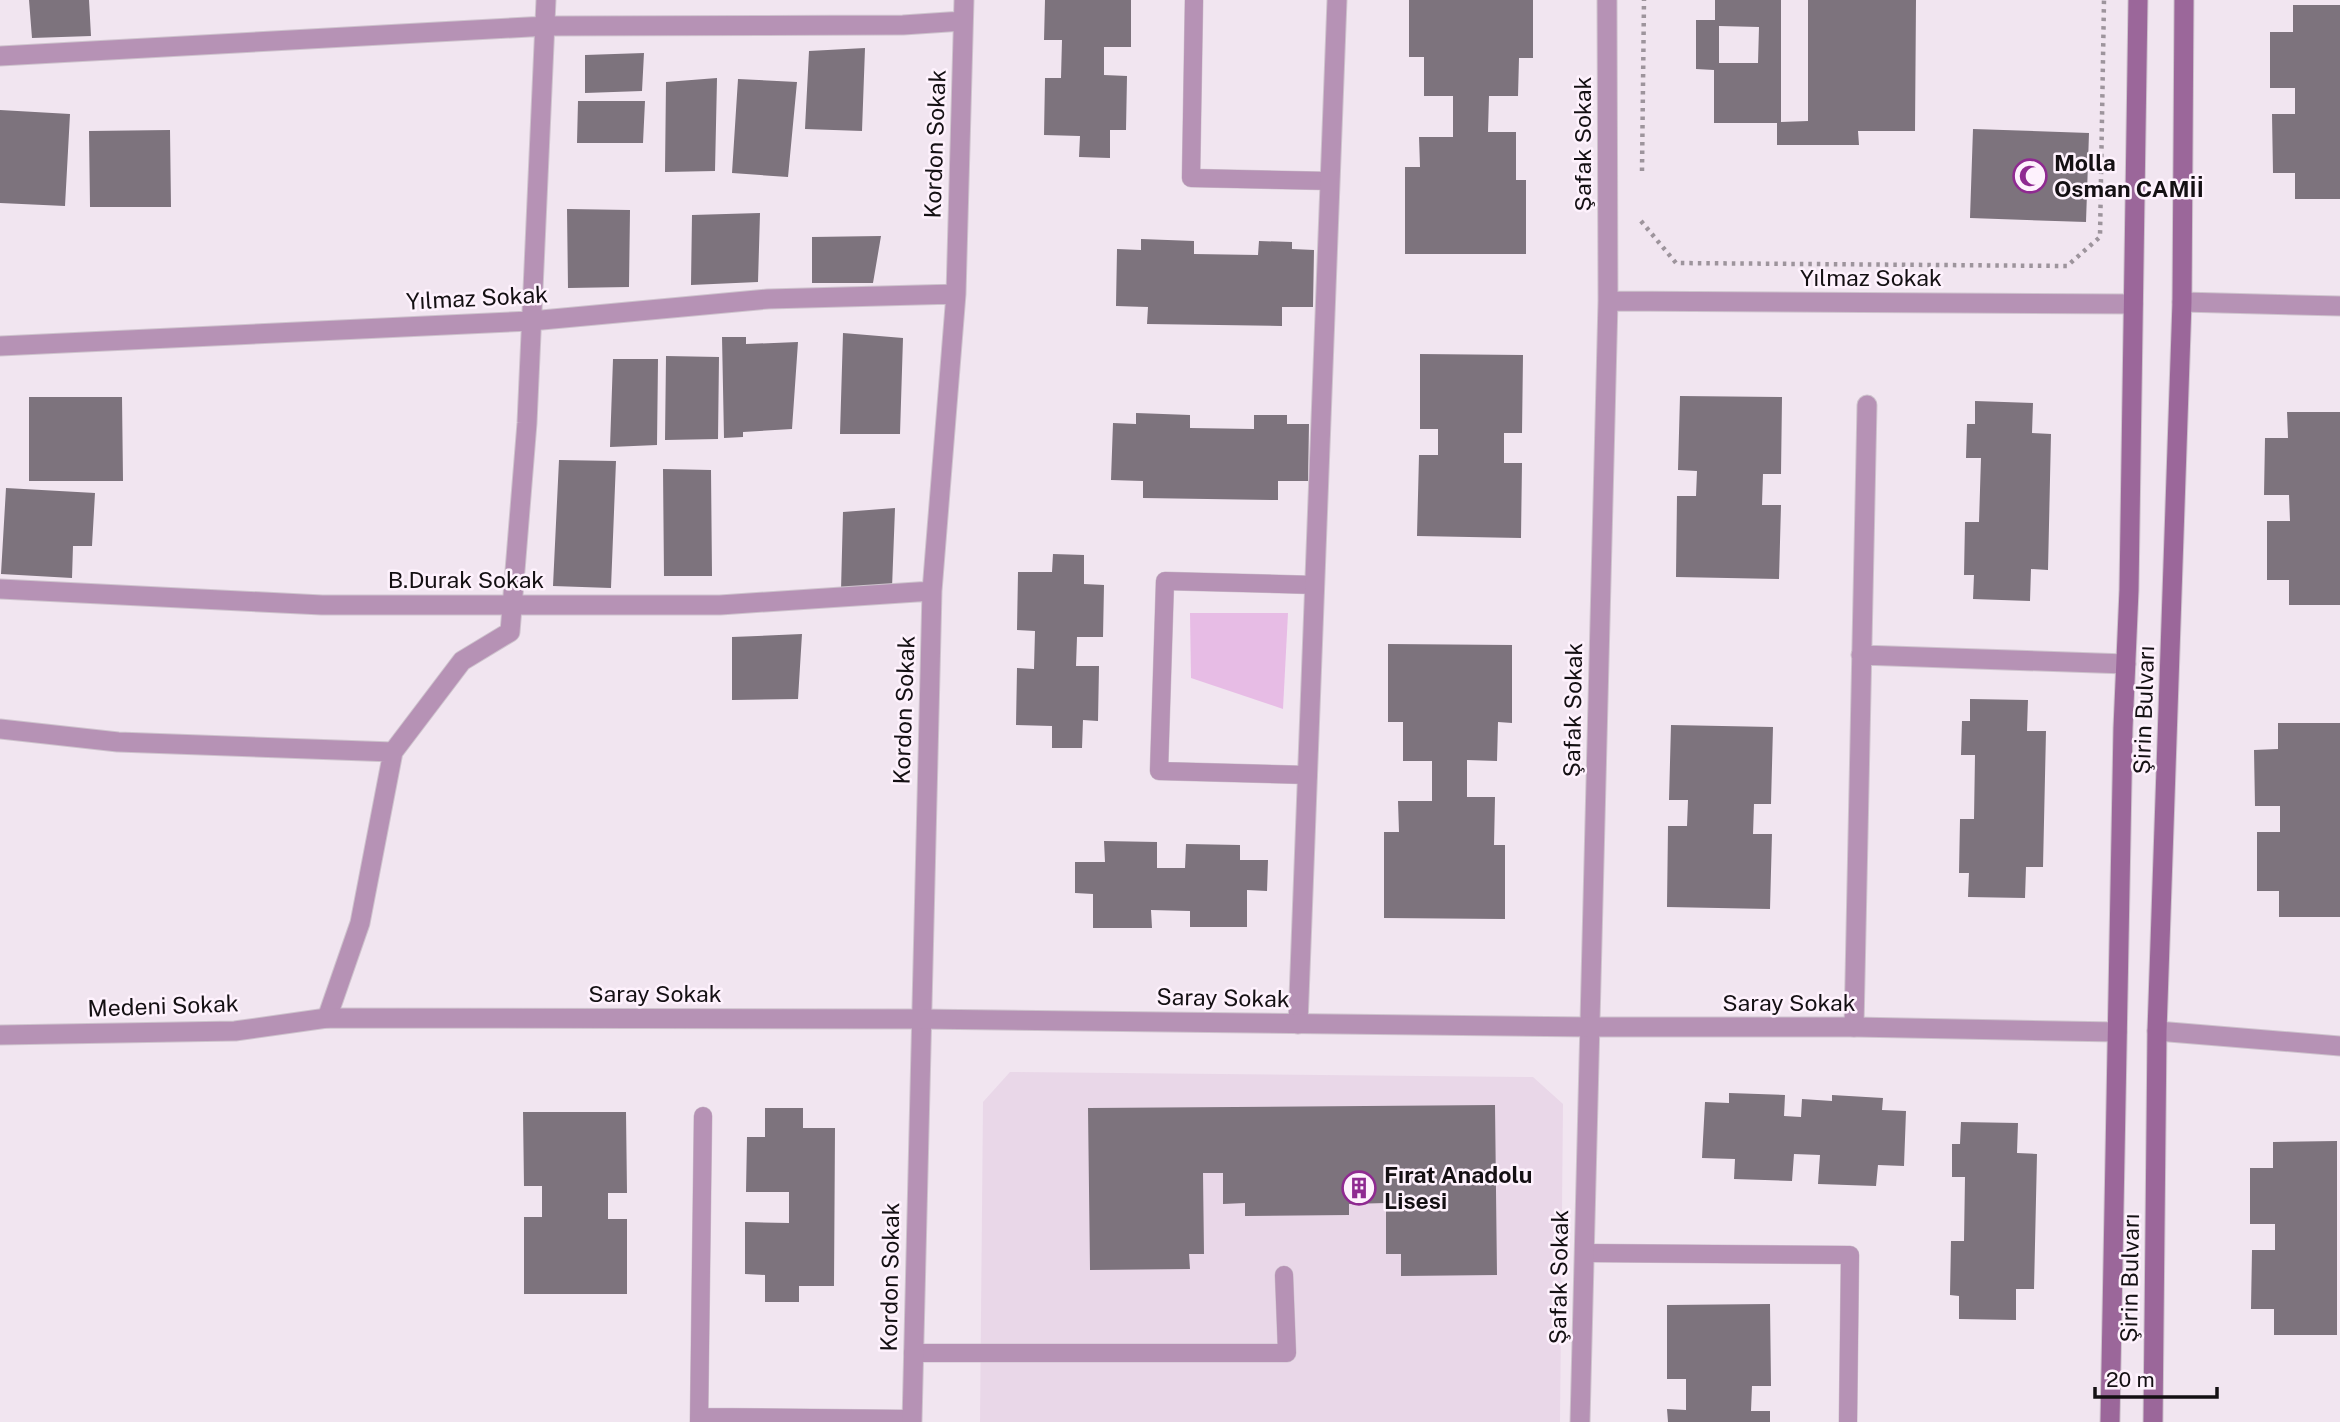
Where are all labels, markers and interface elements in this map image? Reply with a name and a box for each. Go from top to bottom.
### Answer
street label: Kordon Sokak [918,69,951,219]
street label: Şafak Sokak [1569,77,1596,211]
place label: Molla Osman CAMİİ [2054,149,2204,202]
mosque icon: Molla Osman CAMİİ [2011,157,2049,195]
street label: Yılmaz Sokak [1800,264,1942,291]
street label: Yılmaz Sokak [405,280,549,315]
street label: B.Durak Sokak [388,566,544,593]
street label: Kordon Sokak [887,635,920,785]
street label: Şafak Sokak [1558,642,1587,778]
street label: Şirin Bulvarı [2128,645,2159,775]
street label: Saray Sokak [588,980,722,1007]
street label: Saray Sokak [1156,983,1290,1012]
street label: Medeni Sokak [87,989,239,1022]
street label: Saray Sokak [1722,989,1856,1016]
place label: Fırat Anadolu Lisesi [1384,1161,1532,1214]
building icon: Fırat Anadolu Lisesi [1340,1169,1378,1207]
street label: Kordon Sokak [875,1202,904,1352]
street label: Şafak Sokak [1544,1209,1573,1345]
street label: Şirin Bulvarı [2115,1213,2144,1343]
scale bar [2095,1356,2218,1400]
text: 20 m [2106,1367,2155,1392]

